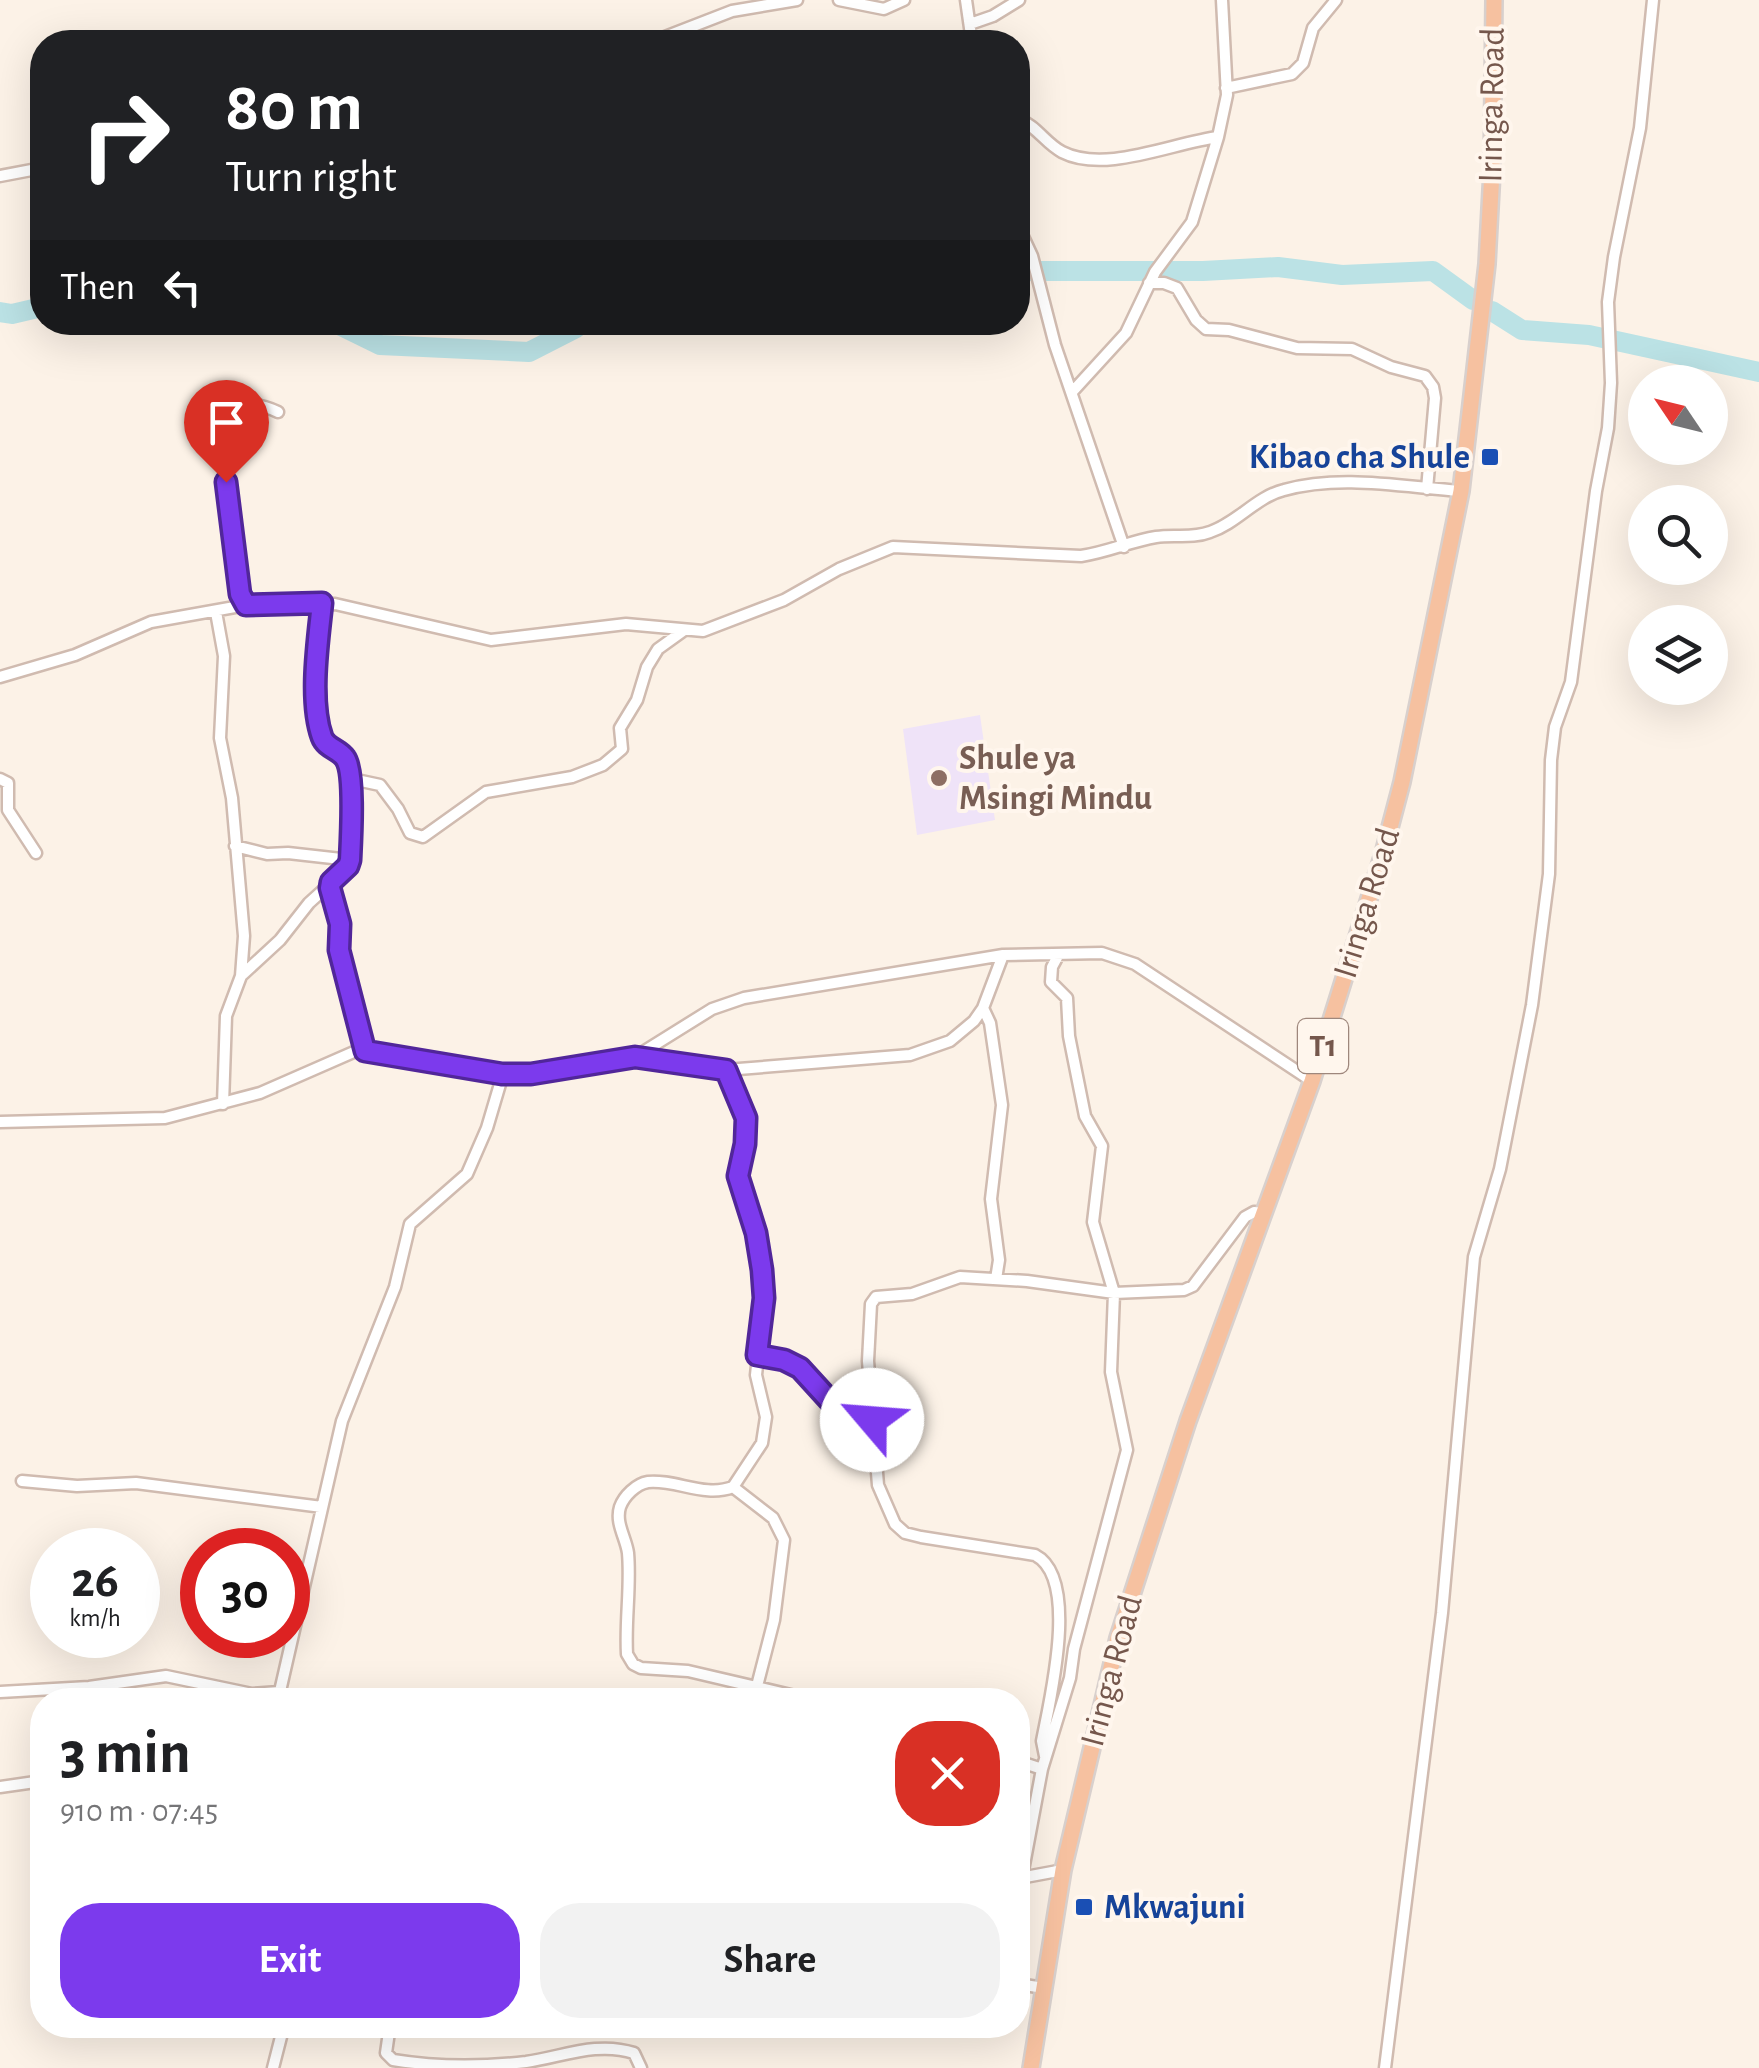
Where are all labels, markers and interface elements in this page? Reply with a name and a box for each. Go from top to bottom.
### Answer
street label: Iringa Road [1473,27,1511,183]
icon: right [60,70,190,200]
text: 80 m [225,73,363,143]
text: Turn right [225,155,397,200]
icon: left [155,260,210,315]
text: Then [60,269,135,307]
north arrow [1628,365,1728,465]
map controls [1628,365,1728,705]
pin [184,380,269,483]
icon: arrive [199,395,254,450]
place label: Kibao cha Shule [1249,440,1470,475]
marker: Kibao cha Shule [1479,446,1501,468]
button: search [1628,485,1728,585]
button: layers [1628,605,1728,705]
place label: Shule ya Msingi Mindu [959,741,1152,816]
marker: Shule ya Msingi Mindu [928,767,950,789]
street label: Iringa Road [1328,824,1406,982]
road number: T1 [1298,1019,1348,1073]
position arrow [820,1368,924,1472]
speed limit sign: 30 [180,1528,310,1658]
text: 26 [71,1556,119,1606]
street label: Iringa Road [1075,1592,1149,1750]
text: km/h [69,1606,121,1631]
button: close [895,1721,1000,1826]
text: 3 min [60,1724,191,1784]
text: 910 m · 07:45 [60,1795,218,1827]
place label: Mkwajuni [1104,1890,1246,1925]
marker: Mkwajuni [1073,1896,1095,1918]
button: Exit [60,1903,520,2018]
button: Share [540,1903,1000,2018]

